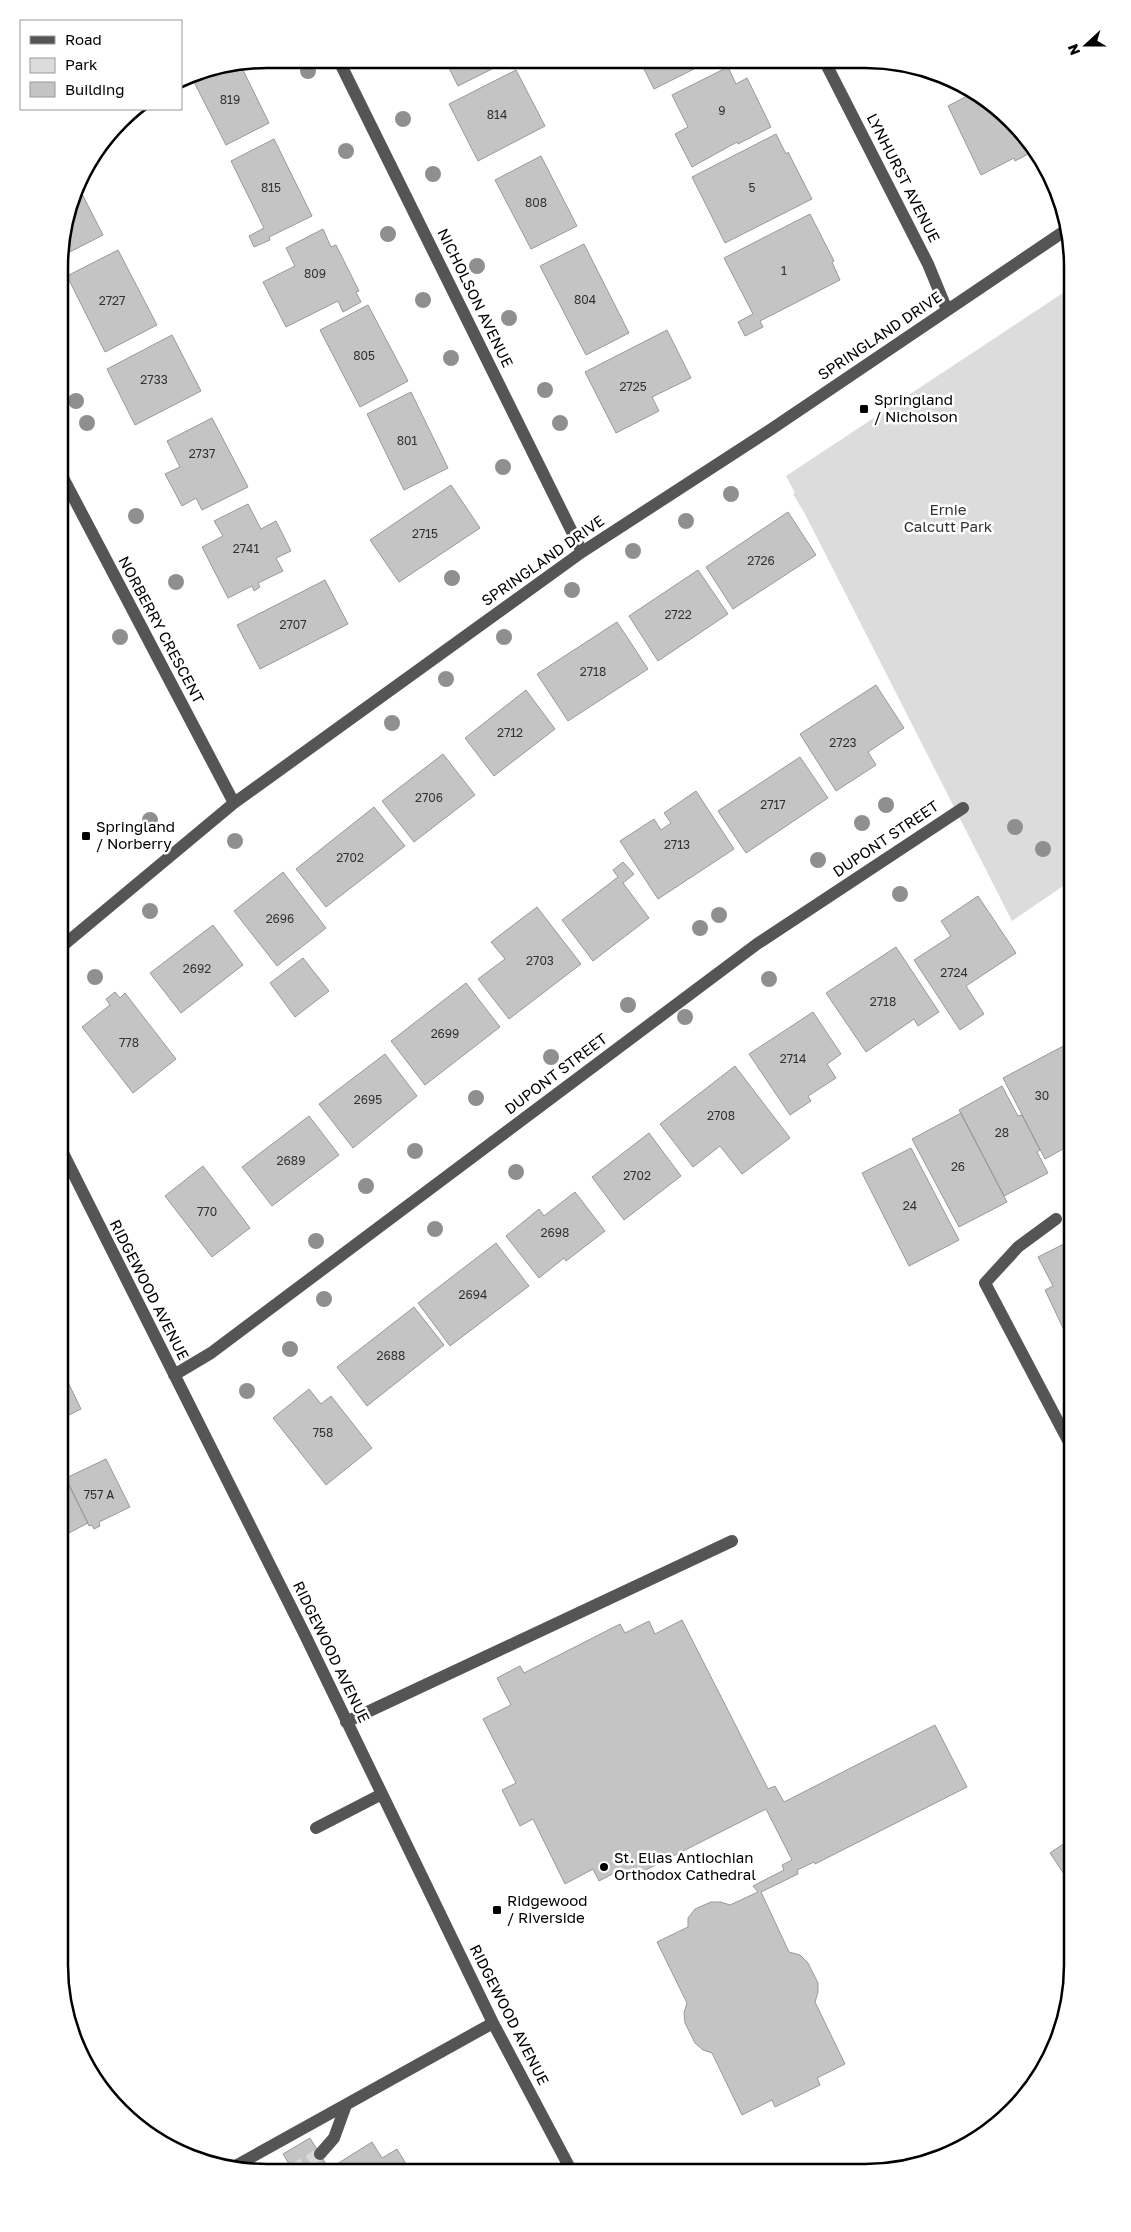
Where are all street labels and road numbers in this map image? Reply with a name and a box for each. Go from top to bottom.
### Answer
street label: LYNHURST AVENUE [864,110,944,245]
street label: NICHOLSON AVENUE [434,225,517,370]
street label: SPRINGLAND DRIVE [814,287,945,383]
street label: SPRINGLAND DRIVE [478,511,607,609]
street label: NORBERRY CRESCENT [115,553,208,706]
street label: DUPONT STREET [829,796,942,880]
street label: DUPONT STREET [501,1029,610,1118]
street label: RIDGEWOOD AVENUE [107,1216,193,1363]
street label: RIDGEWOOD AVENUE [290,1578,374,1725]
street label: RIDGEWOOD AVENUE [467,1941,553,2088]

